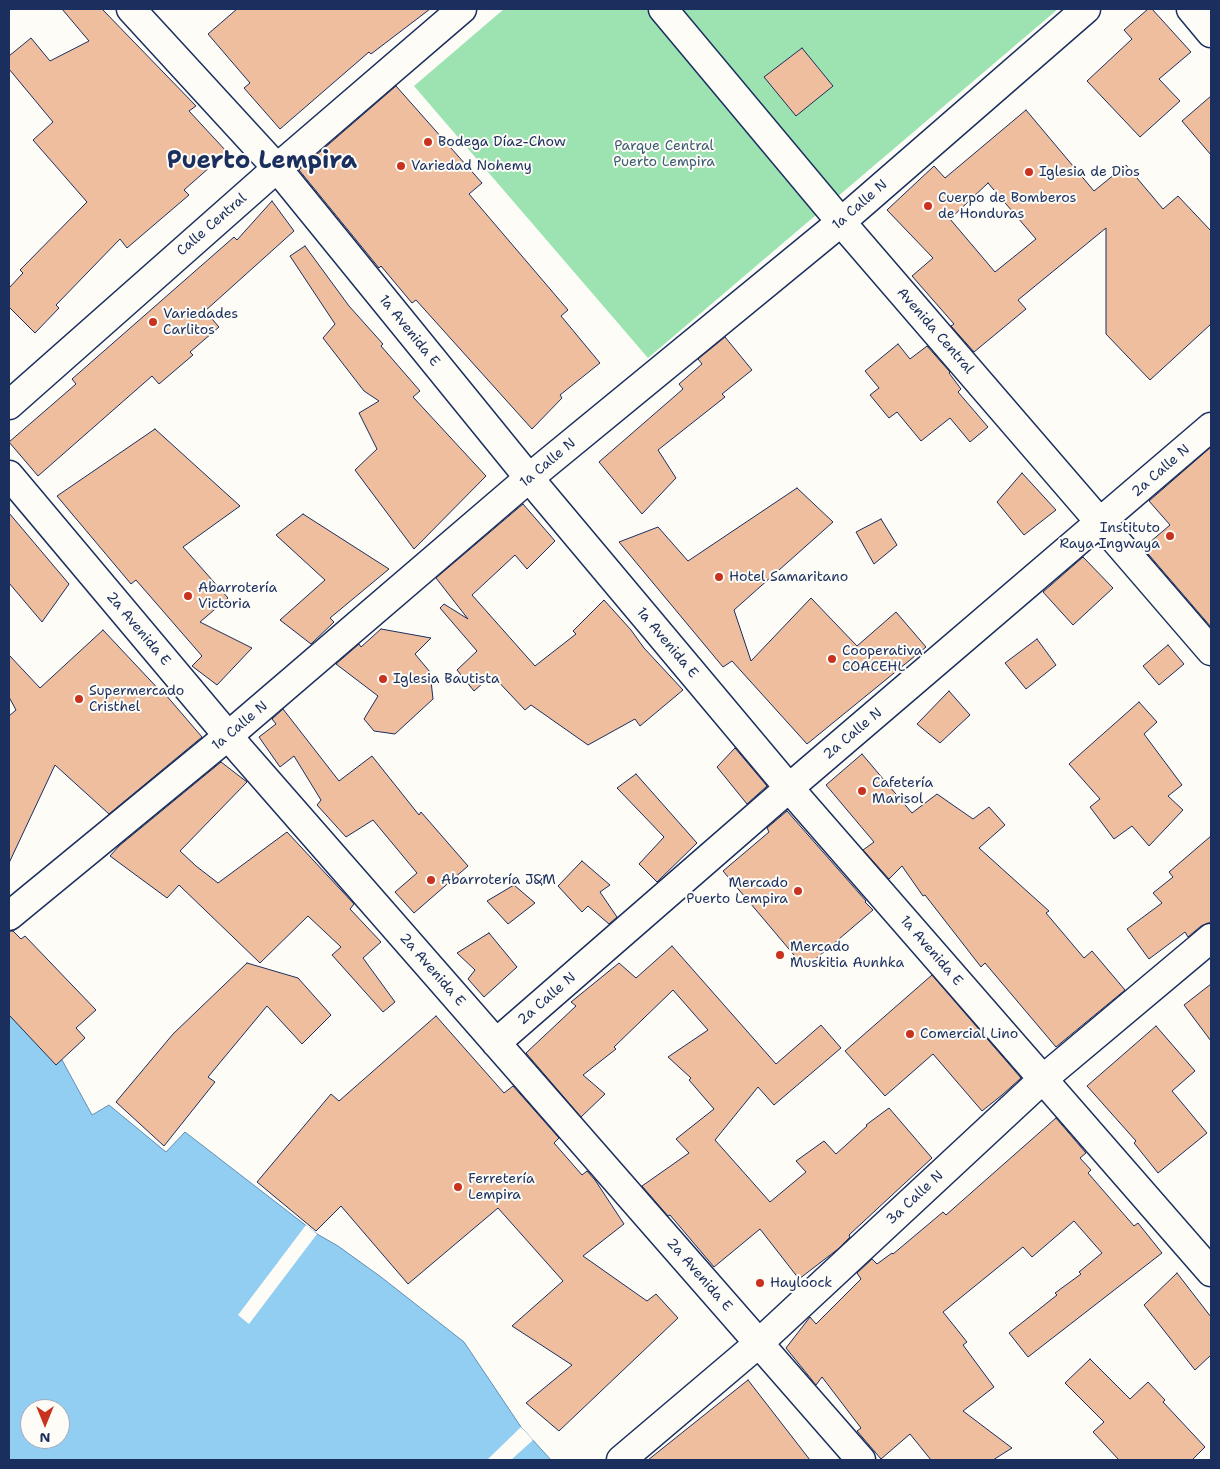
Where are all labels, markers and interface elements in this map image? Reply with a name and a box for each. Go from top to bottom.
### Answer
place label: Bodega Díaz-Chow [438,134,566,150]
marker: Bodega Díaz-Chow [422,136,434,148]
park label: Parque Central Puerto Lempira [613,138,715,170]
district label: Puerto Lempira [167,148,357,176]
place label: Variedad Nohemy [411,158,532,174]
marker: Variedad Nohemy [395,160,407,172]
place label: Iglesia de Dios [1039,164,1140,180]
marker: Iglesia de Dios [1023,166,1035,178]
street label: 1a Calle N [829,177,891,233]
street label: Calle Central [174,190,250,260]
place label: Cuerpo de Bomberos de Honduras [938,190,1076,222]
marker: Cuerpo de Bomberos de Honduras [922,200,934,212]
street label: Avenida Central [893,284,977,378]
street label: 1a Avenida E [375,292,443,370]
place label: Variedades Carlitos [163,306,238,338]
marker: Variedades Carlitos [147,316,159,328]
street label: 1a Calle N [517,435,579,491]
street label: 2a Calle N [1129,441,1193,501]
place label: Instituto Raya Ingwaya [1059,520,1160,552]
marker: Instituto Raya Ingwaya [1164,530,1176,542]
place label: Hotel Samaritano [729,569,848,585]
marker: Hotel Samaritano [713,571,725,583]
place label: Abarrotería Victoria [198,580,277,612]
street label: 2a Avenida E [102,589,174,669]
marker: Abarrotería Victoria [182,590,194,602]
street label: 1a Avenida E [633,604,701,682]
place label: Cooperativa COACEHL [842,643,923,676]
marker: Cooperativa COACEHL [826,653,838,665]
place label: Iglesia Bautista [393,671,500,687]
marker: Iglesia Bautista [377,673,389,685]
place label: Supermercado Cristhel [89,683,184,716]
marker: Supermercado Cristhel [73,693,85,705]
street label: 1a Calle N [209,698,271,754]
street label: 2a Calle N [820,705,886,763]
place label: Cafetería Marisol [872,775,933,808]
marker: Cafetería Marisol [856,785,868,797]
place label: Abarrotería J&M [441,872,556,888]
marker: Abarrotería J&M [425,874,437,886]
place label: Mercado Puerto Lempira [686,875,788,908]
marker: Mercado Puerto Lempira [792,885,804,897]
street label: 1a Avenida E [896,913,966,989]
street label: 2a Avenida E [396,930,468,1010]
place label: Mercado Muskitia Aunhka [790,939,904,972]
marker: Mercado Muskitia Aunhka [774,949,786,961]
street label: 2a Calle N [515,969,579,1029]
place label: Comercial Lino [920,1026,1018,1042]
marker: Comercial Lino [904,1028,916,1040]
street label: 3a Calle N [883,1167,947,1229]
place label: Ferretería Lempira [468,1171,535,1204]
marker: Ferretería Lempira [452,1181,464,1193]
street label: 2a Avenida E [663,1235,735,1315]
place label: Hayloock [770,1275,832,1291]
marker: Hayloock [754,1277,766,1289]
north arrow [20,1399,70,1449]
text: N [39,1429,51,1447]

